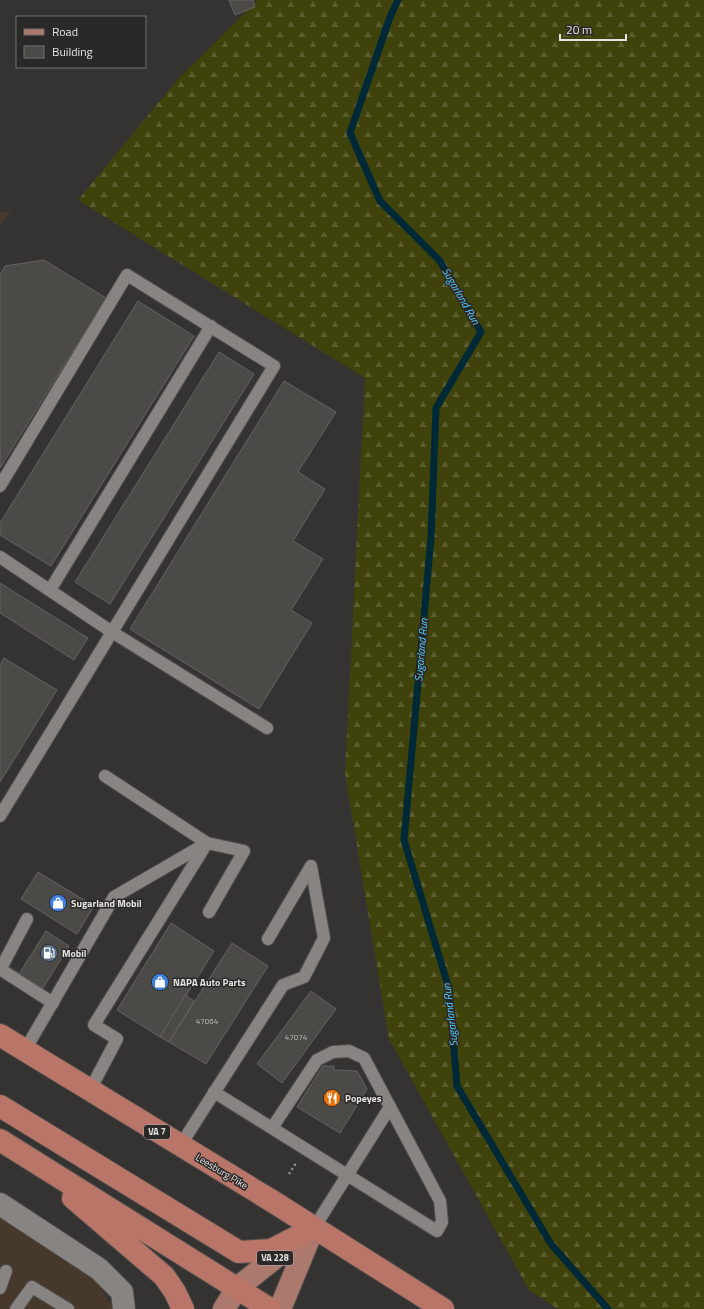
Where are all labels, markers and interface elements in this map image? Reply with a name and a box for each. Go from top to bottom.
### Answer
legend [16,16,146,68]
scale bar [560,16,626,42]
text: 20 m [566,20,592,39]
text: Road [52,22,78,41]
text: Building [52,42,93,61]
water label: Sugarland Run [438,264,484,328]
water label: Sugarland Run [410,617,432,682]
shop icon: Sugarland Mobil [48,893,68,913]
place label: Sugarland Mobil [71,896,142,911]
fuel station icon: Mobil [39,943,59,963]
place label: Mobil [62,946,87,961]
shop icon: NAPA Auto Parts [150,972,170,992]
place label: NAPA Auto Parts [173,975,246,990]
water label: Sugarland Run [438,982,462,1047]
house number: 47064 [196,1015,219,1027]
house number: 47074 [285,1031,308,1043]
restaurant icon: Popeyes [322,1088,342,1108]
place label: Popeyes [345,1091,382,1106]
road number: VA 7 [144,1125,170,1139]
street label: Leesburg Pike [193,1150,251,1193]
road number: VA 228 [257,1251,293,1265]

